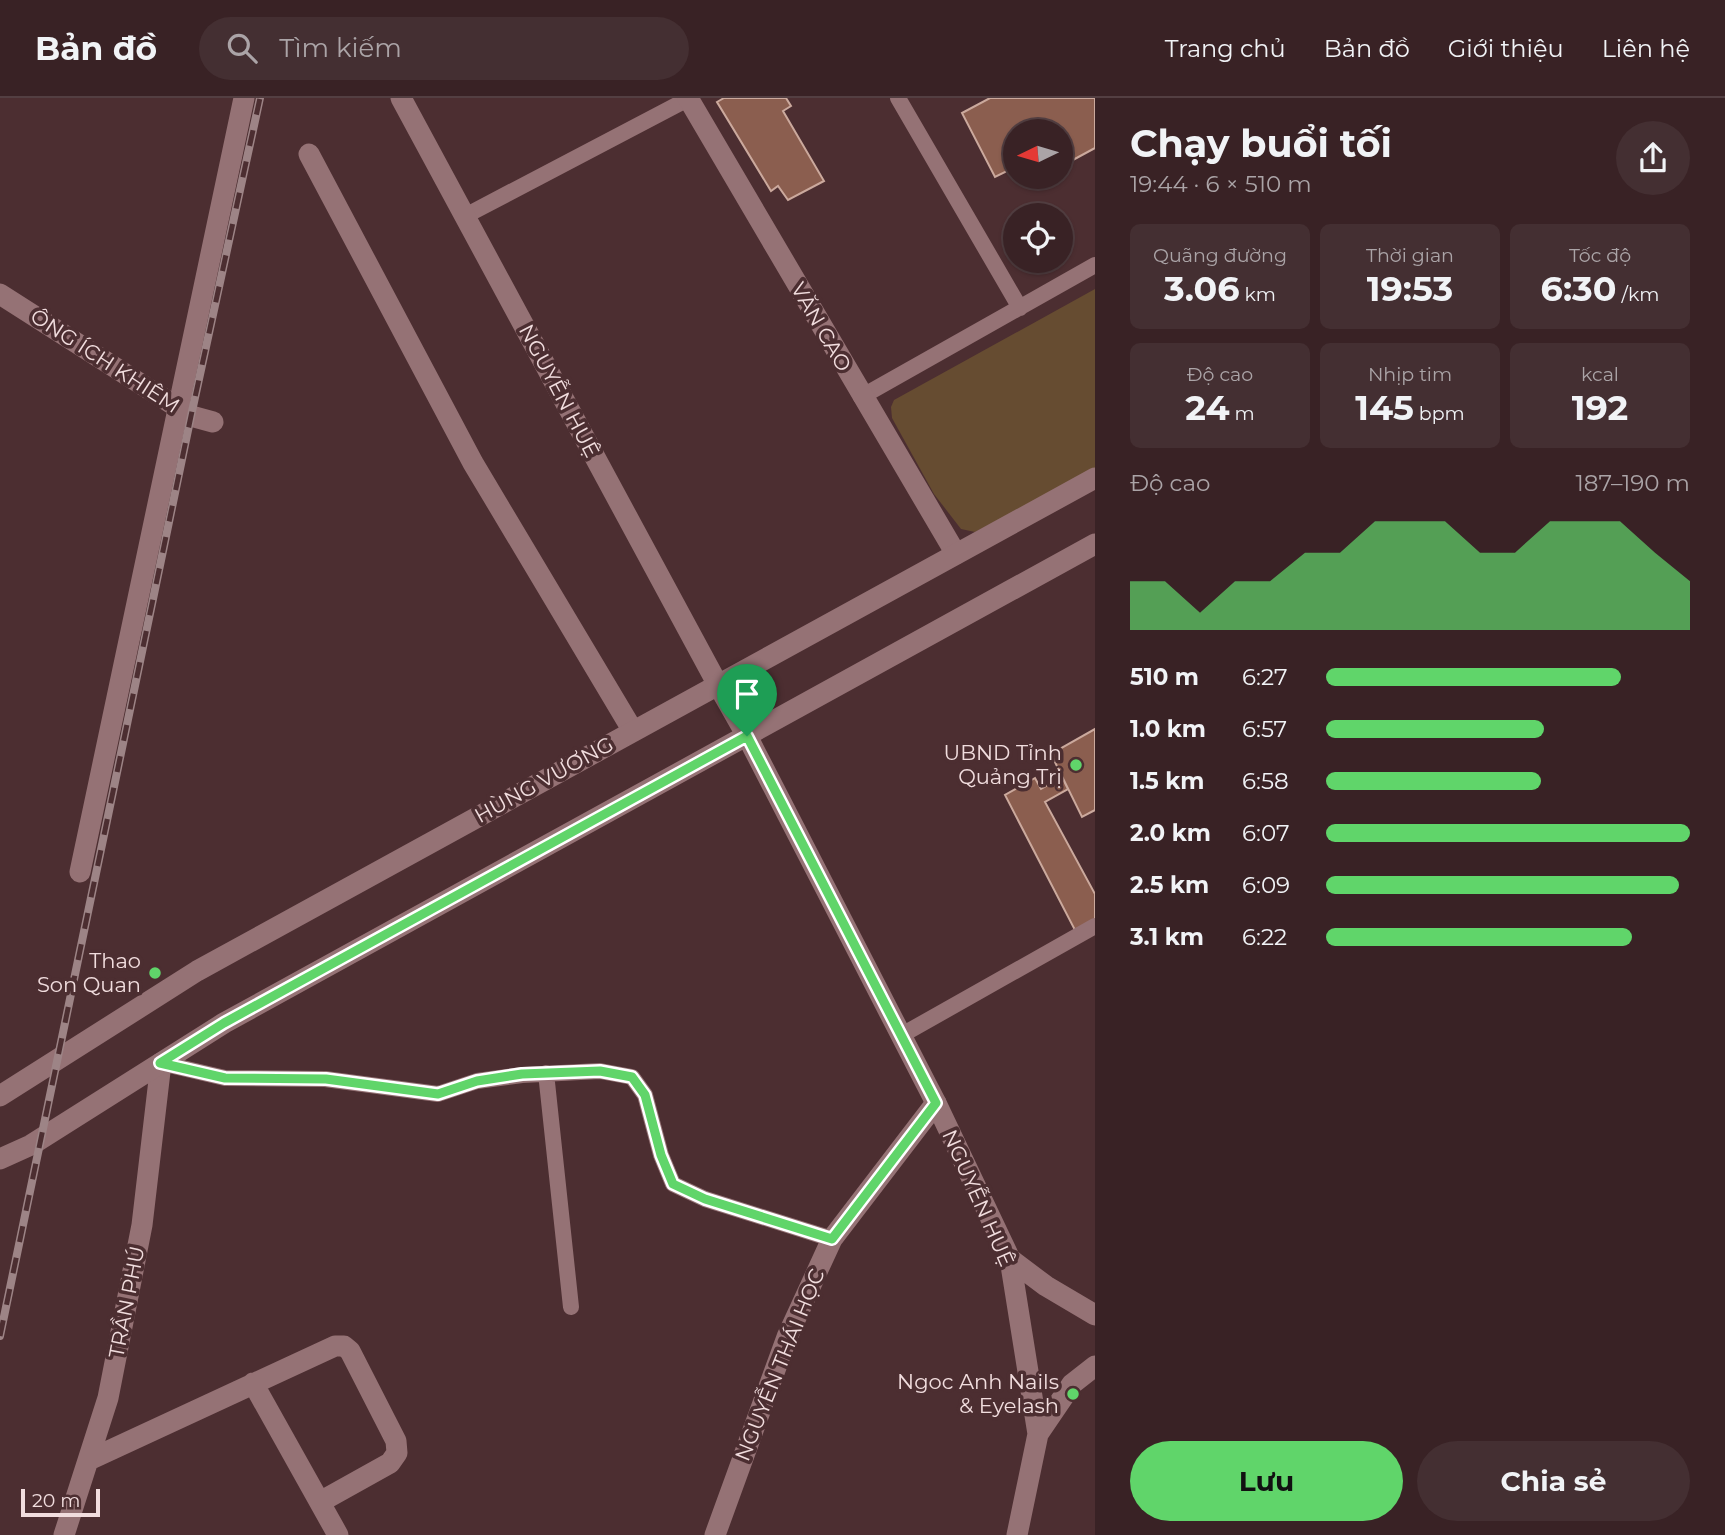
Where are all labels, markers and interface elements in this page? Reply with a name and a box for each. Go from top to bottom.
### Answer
search box [199,17,689,80]
text: Bản đồ [35,28,157,68]
icon: search [223,29,261,67]
text: Tìm kiếm [279,32,402,64]
text: Trang chủ [1165,34,1286,63]
text: Bản đồ [1324,34,1410,63]
text: Giới thiệu [1448,34,1564,63]
text: Liên hệ [1602,34,1690,63]
north arrow [1003,119,1073,189]
map controls [1003,119,1073,273]
text: Chạy buổi tối [1130,120,1392,167]
button: share [1616,121,1690,195]
text: 19:44 · 6 × 510 m [1130,170,1312,198]
button: locate [1003,203,1073,273]
text: Quãng đường [1153,244,1287,267]
text: Thời gian [1366,244,1454,267]
text: Tốc độ [1569,244,1631,267]
text: 3.06 [1164,267,1240,310]
text: 19:53 [1367,267,1453,310]
text: 6:30 [1541,267,1617,310]
street label: VĂN CAO [786,278,857,376]
text: km [1240,283,1276,306]
text: /km [1617,283,1659,306]
street label: ÔNG ÍCH KHIÊM [26,303,184,418]
street label: NGUYỄN HUỆ [514,319,606,462]
text: Độ cao [1187,363,1253,386]
text: Nhịp tim [1368,363,1452,386]
text: kcal [1581,363,1619,386]
text: 24 [1185,386,1230,429]
text: 145 [1355,386,1414,429]
text: 192 [1572,386,1628,429]
text: m [1230,402,1255,425]
text: bpm [1414,402,1465,425]
text: Độ cao [1130,469,1211,497]
text: 187–190 m [1576,469,1690,497]
text: 510 m [1130,663,1199,691]
text: 6:27 [1242,663,1287,691]
pin [717,664,777,736]
icon: arrive [728,675,766,713]
text: 1.0 km [1130,715,1206,743]
text: 6:57 [1242,715,1287,743]
street label: HÙNG VƯƠNG [470,731,618,828]
place label: UBND Tỉnh Quảng Trị [944,740,1062,789]
marker: UBND Tỉnh Quảng Trị [1068,757,1084,773]
text: 1.5 km [1130,767,1204,795]
text: 6:58 [1242,767,1289,795]
text: 2.0 km [1130,819,1211,847]
text: 6:07 [1242,819,1289,847]
text: 2.5 km [1130,871,1209,899]
text: 6:09 [1242,871,1290,899]
text: 3.1 km [1130,923,1204,951]
text: 6:22 [1242,923,1287,951]
place label: Thao Son Quan [37,948,141,997]
marker: Thao Son Quan [147,965,163,981]
street label: NGUYỄN HUỆ [937,1125,1021,1270]
street label: TRẦN PHÚ [103,1244,150,1360]
street label: NGUYỄN THÁI HỌC [729,1265,830,1465]
place label: Ngoc Anh Nails & Eyelash [897,1369,1059,1418]
marker: Ngoc Anh Nails & Eyelash [1065,1386,1081,1402]
button: Lưu [1130,1441,1403,1521]
button: Chia sẻ [1417,1441,1690,1521]
scale bar [21,1486,100,1518]
text: 20 m [32,1489,80,1512]

